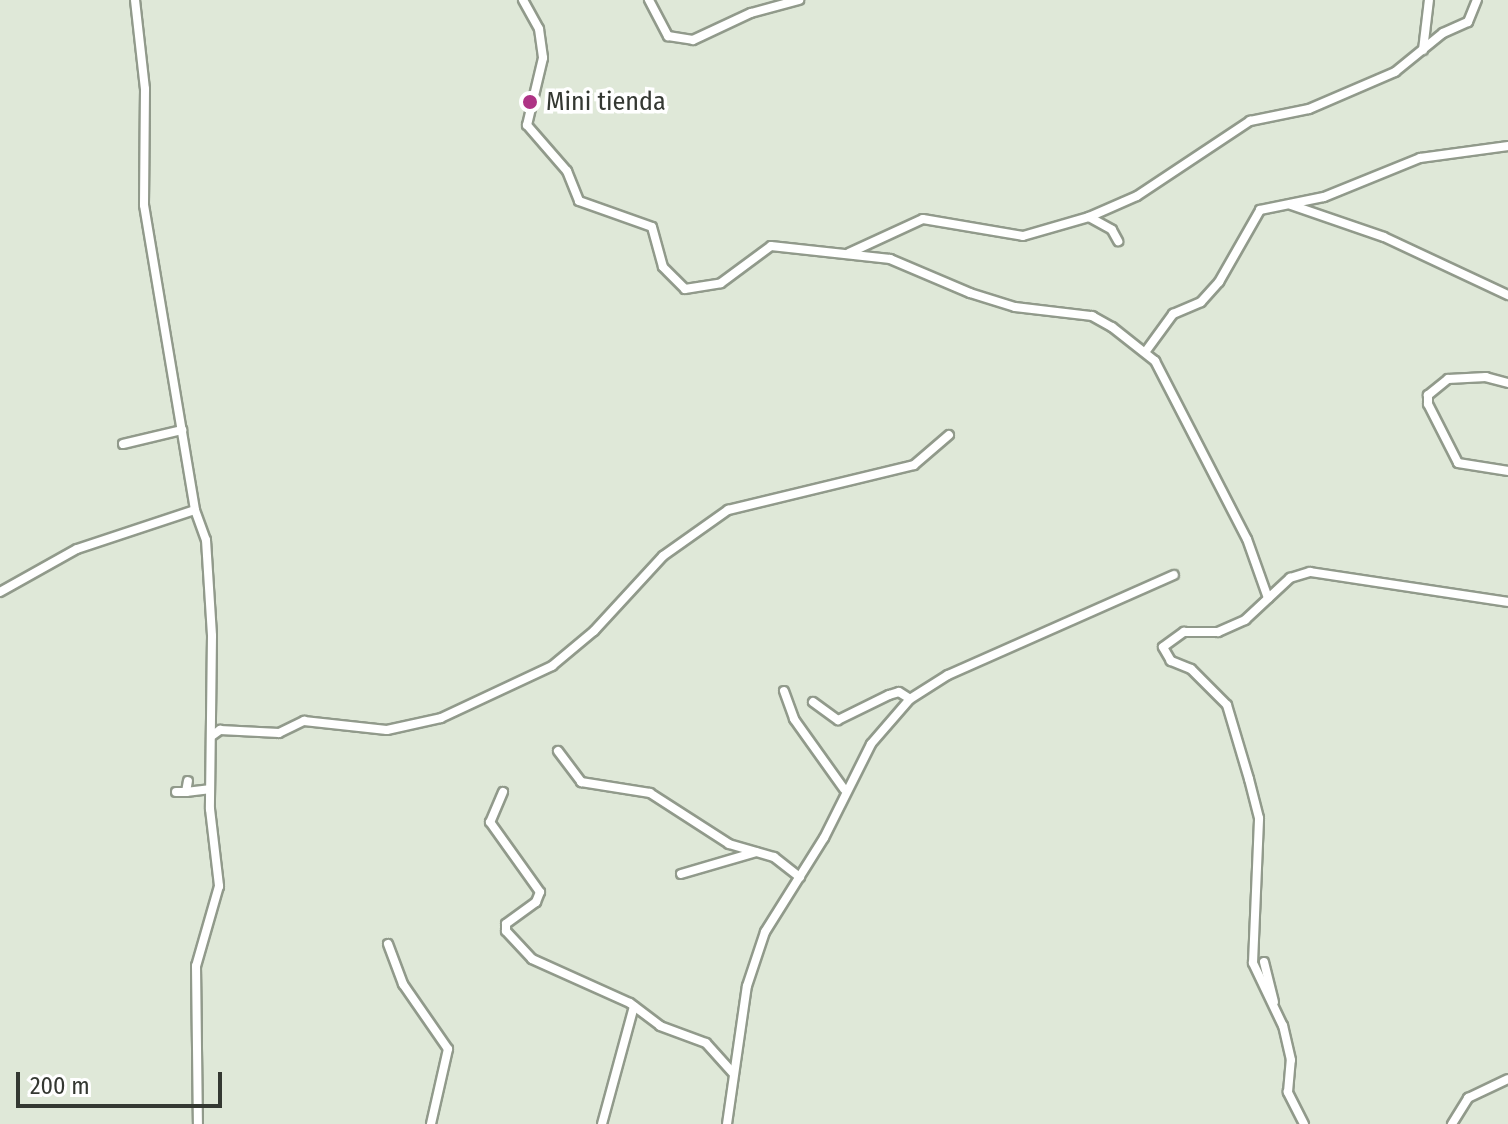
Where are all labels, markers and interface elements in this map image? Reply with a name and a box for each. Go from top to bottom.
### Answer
place label: Mini tienda [546,86,666,118]
marker: Mini tienda [521,93,539,111]
scale bar [20,1056,226,1106]
text: 200 m [30,1072,90,1100]

